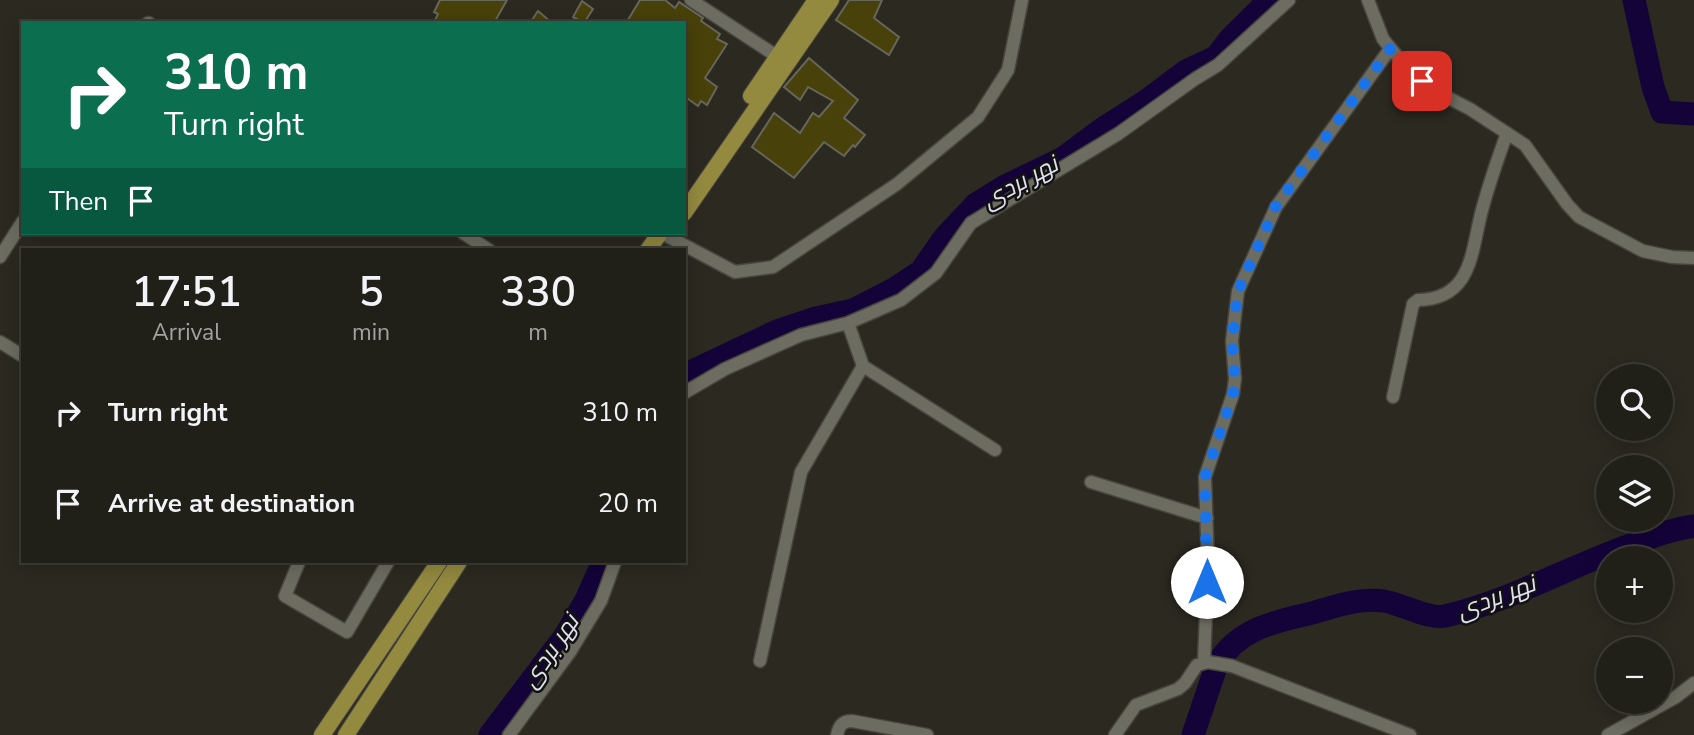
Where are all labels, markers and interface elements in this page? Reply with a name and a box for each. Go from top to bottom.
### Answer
text: 310 m [164,39,308,106]
icon: right [49,49,140,140]
pin [1392,51,1452,111]
icon: arrive [1403,62,1441,100]
text: Turn right [164,103,304,146]
water label: نهر بردى [976,147,1066,216]
icon: arrive [122,182,160,220]
text: Then [49,184,108,219]
text: 17:51 [131,264,242,321]
text: 5 [358,264,384,321]
text: 330 [500,264,576,321]
text: Arrival [152,317,221,348]
text: min [352,317,390,348]
text: m [528,317,548,348]
map controls [1596,364,1673,714]
button: search [1596,364,1673,441]
icon: right [49,394,87,432]
text: Turn right [108,395,227,430]
text: 310 m [582,395,658,430]
button: layers [1596,455,1673,532]
icon: arrive [49,485,87,523]
text: Arrive at destination [108,486,355,521]
text: 20 m [598,486,658,521]
position arrow [1170,545,1244,619]
button: + [1596,546,1673,623]
water label: نهر بردى [1452,566,1543,627]
water label: نهر بردى [514,606,588,694]
button: − [1596,637,1673,714]

